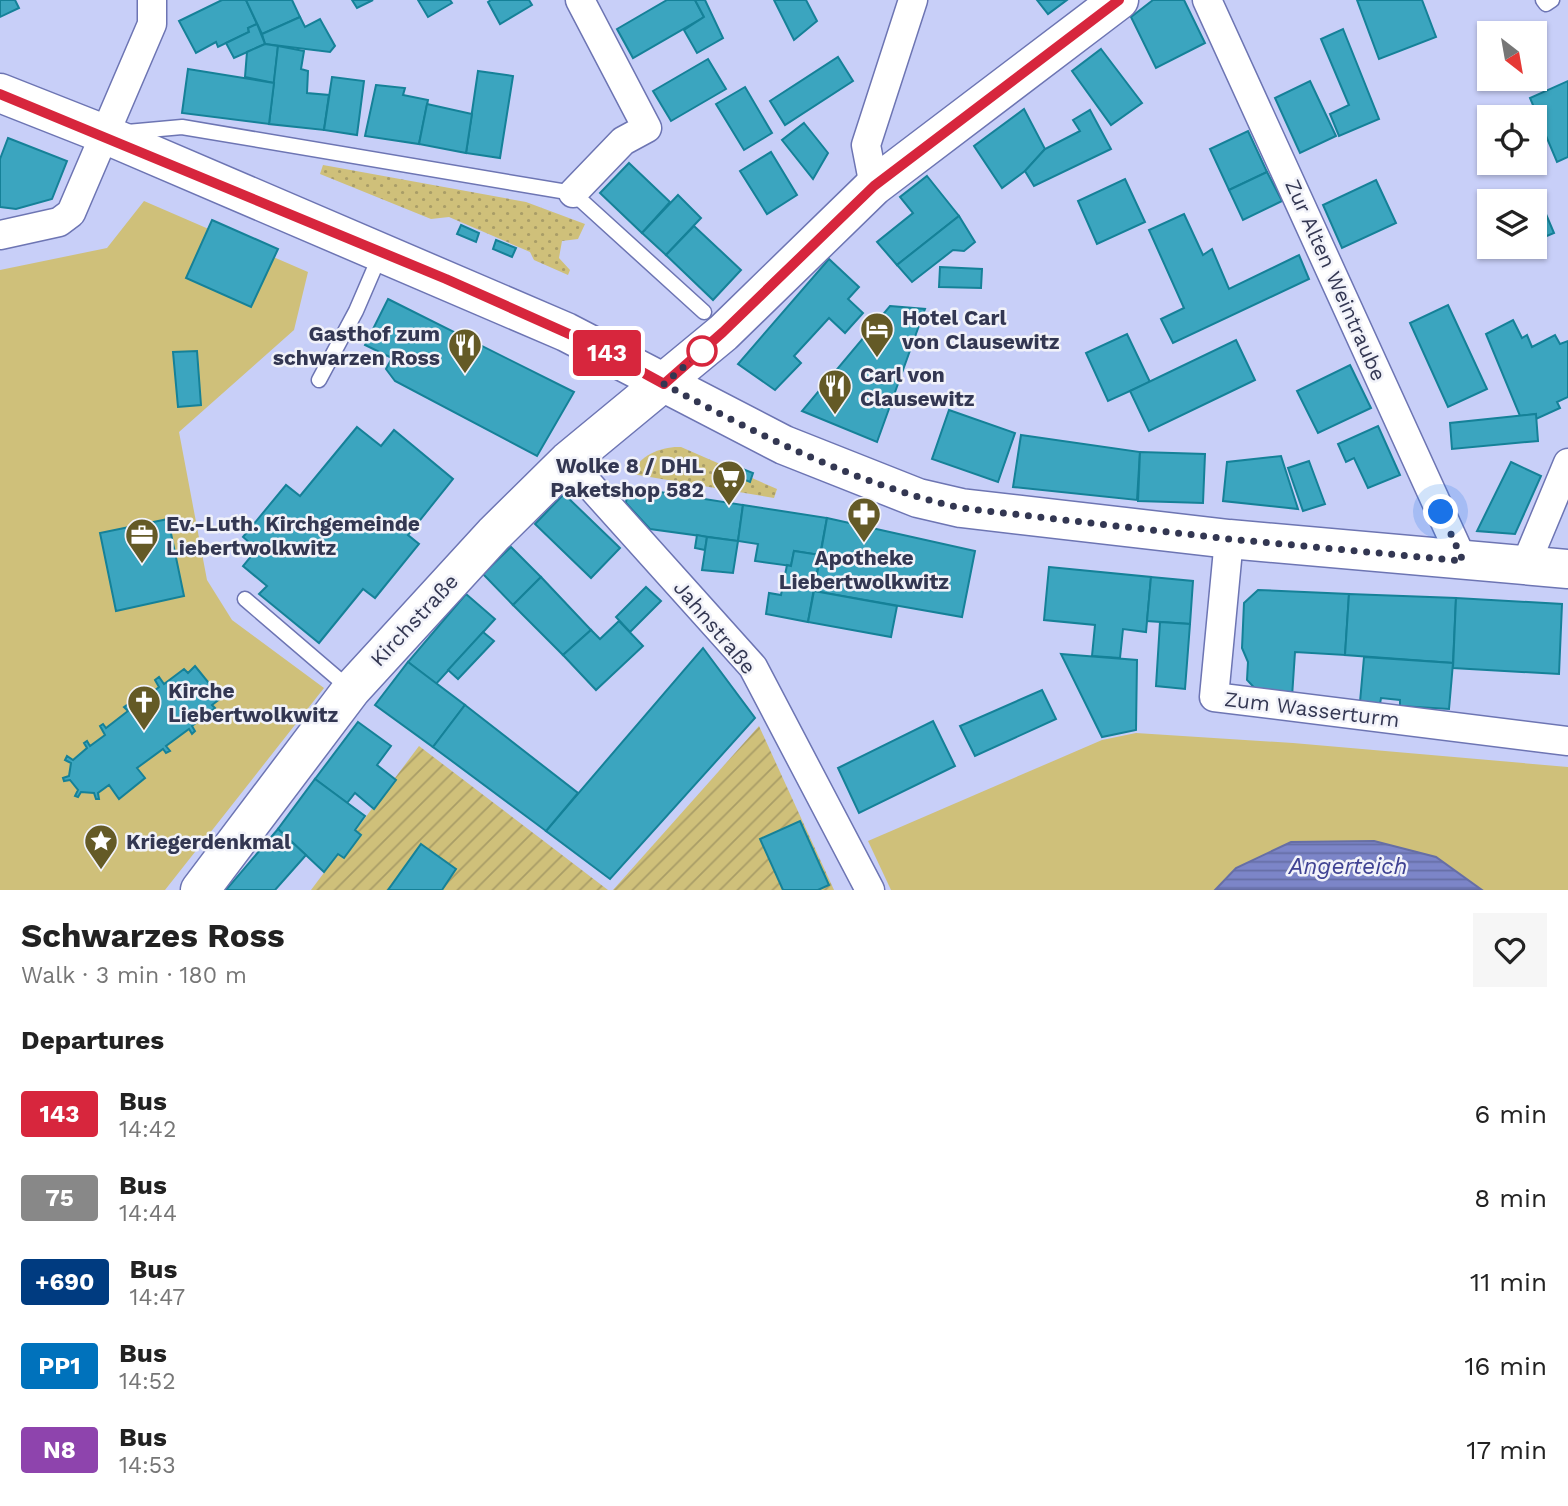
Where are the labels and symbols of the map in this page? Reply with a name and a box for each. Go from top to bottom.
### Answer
north arrow [1477,21,1547,91]
street label: Zur Alten Weintraube [1280,175,1392,385]
place label: Hotel Carl von Clausewitz [901,305,1060,354]
hotel icon: Hotel Carl von Clausewitz [858,310,896,359]
place label: Gasthof zum schwarzen Ross [273,321,440,370]
restaurant icon: Gasthof zum schwarzen Ross [446,326,484,375]
line badge: 143 [567,330,647,376]
unlabelled marker [687,336,717,366]
place label: Carl von Clausewitz [860,362,975,411]
restaurant icon: Carl von Clausewitz [816,367,854,416]
place label: Wolke 8 / DHL Paketshop 582 [550,453,704,502]
supermarket icon: Wolke 8 / DHL Paketshop 582 [710,458,748,507]
your location [1423,494,1458,529]
pharmacy icon: Apotheke Liebertwolkwitz [845,495,883,544]
place label: Ev.-Luth. Kirchgemeinde Liebertwolkwitz [166,511,420,560]
office icon: Ev.-Luth. Kirchgemeinde Liebertwolkwitz [123,516,161,565]
place label: Apotheke Liebertwolkwitz [779,545,949,594]
street label: Kirchstraße [365,569,463,671]
street label: Jahnstraße [669,575,761,679]
place label: Kirche Liebertwolkwitz [168,678,339,727]
church icon: Kirche Liebertwolkwitz [125,683,163,732]
street label: Zum Wasserturm [1223,686,1401,732]
place icon: Kriegerdenkmal [82,822,120,871]
place label: Kriegerdenkmal [126,829,291,854]
water label: Angerteich [1288,853,1407,880]

